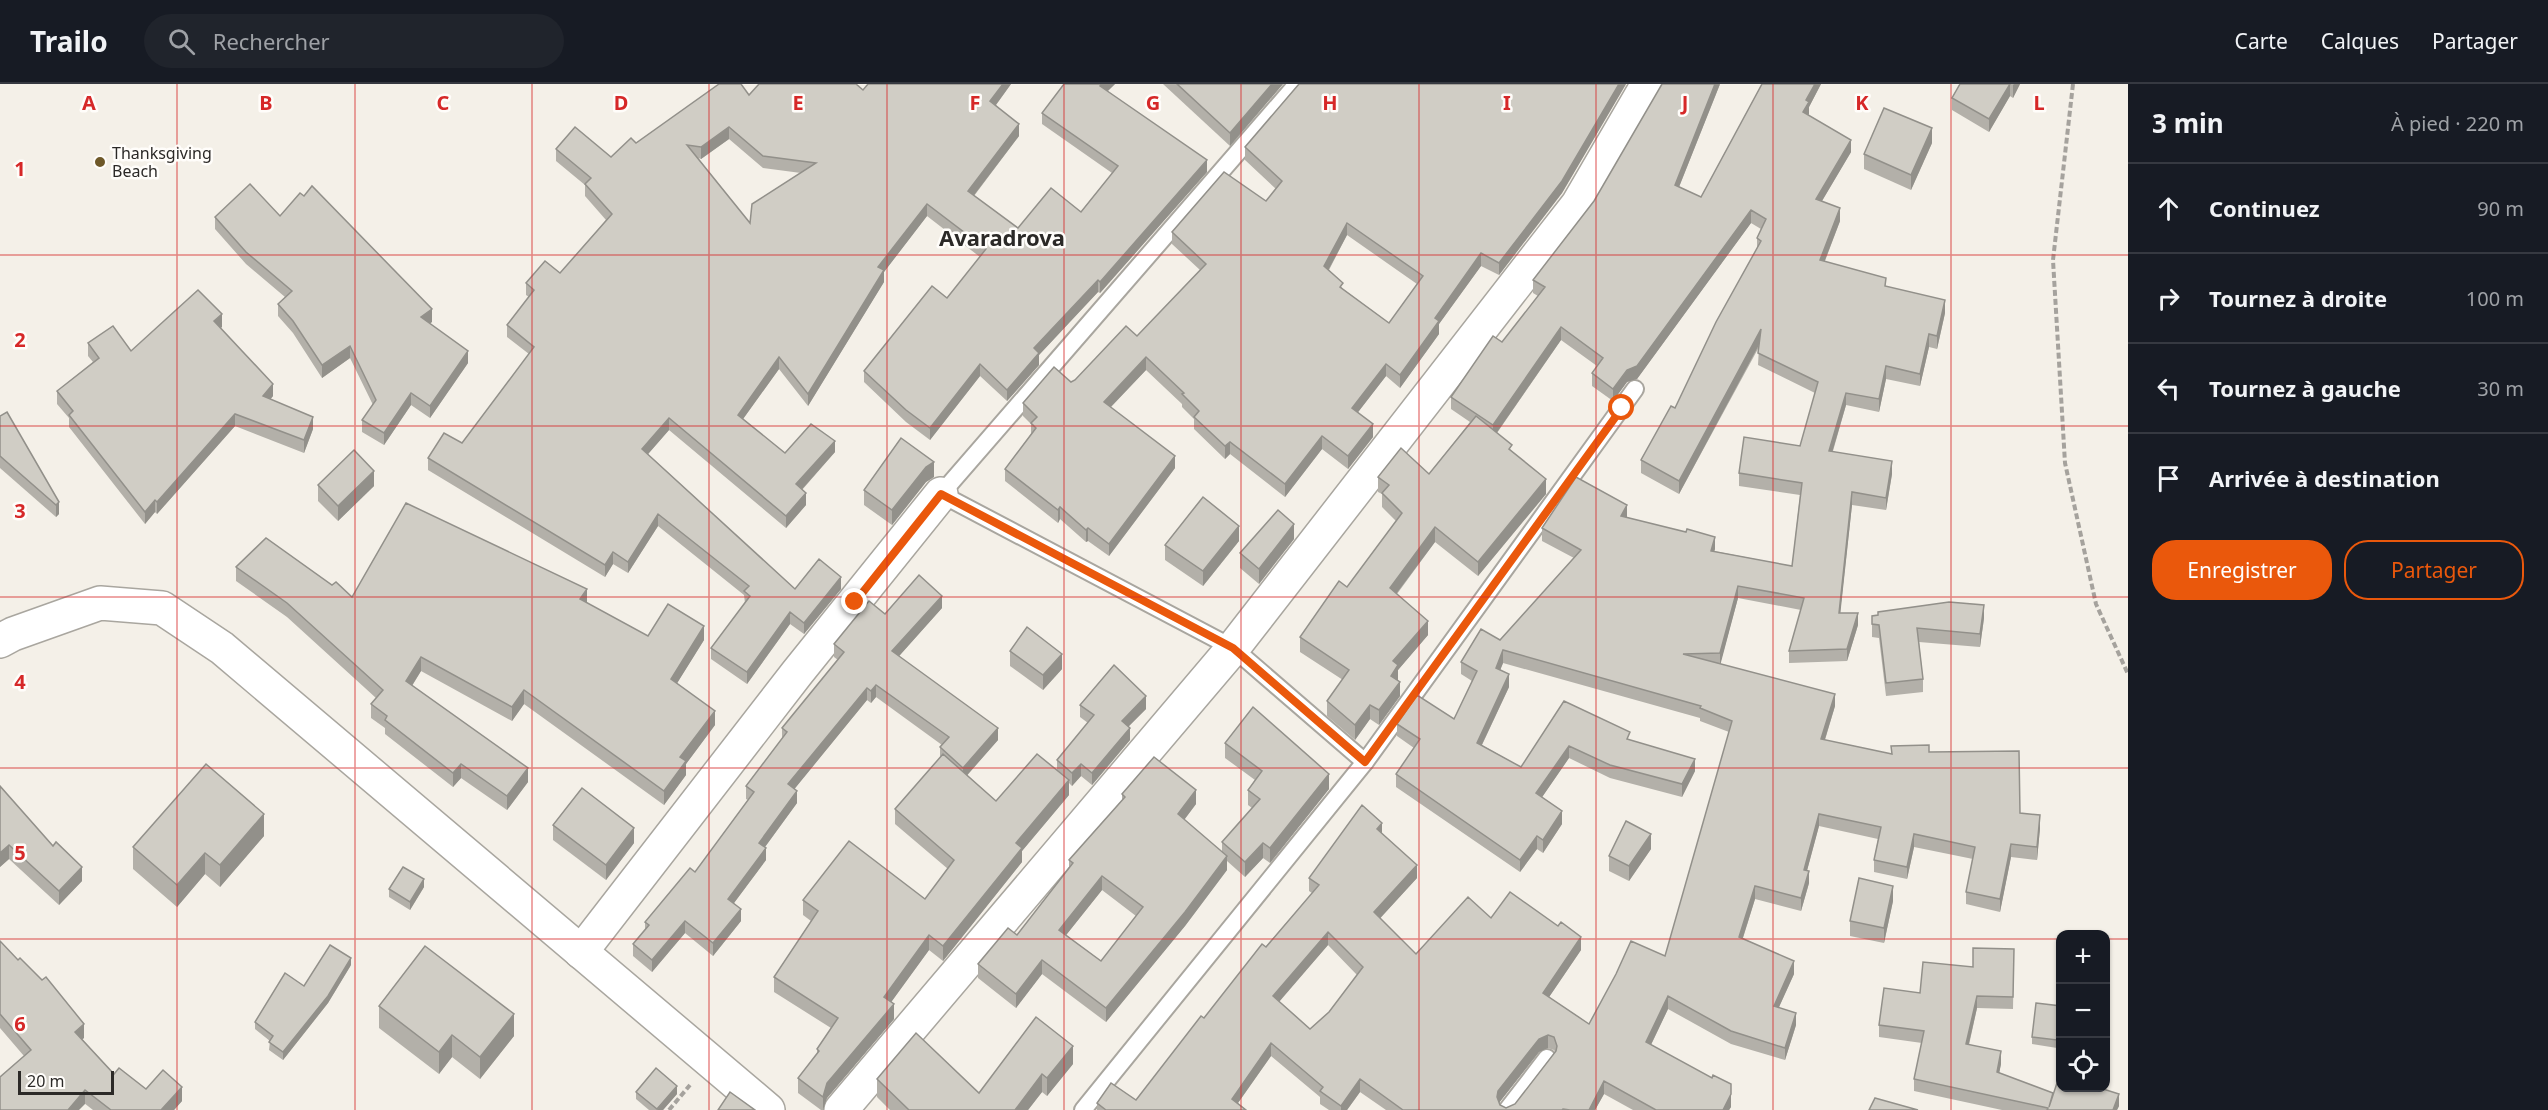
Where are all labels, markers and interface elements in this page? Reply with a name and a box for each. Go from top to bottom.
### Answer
search box [144,14,564,68]
text: Trailo [30,22,108,60]
icon: search [165,25,198,58]
text: Rechercher [213,26,330,56]
text: Carte [2235,27,2288,55]
text: Calques [2321,27,2399,55]
text: Partager [2432,27,2518,55]
text: A [82,89,96,116]
text: B [259,89,273,116]
text: C [437,89,450,116]
text: D [614,89,628,116]
text: E [792,89,804,116]
text: F [970,89,980,116]
text: G [1146,89,1160,116]
text: H [1322,89,1338,116]
text: I [1503,89,1511,116]
text: J [1680,89,1688,116]
text: K [1855,89,1869,116]
text: L [2033,89,2045,116]
text: 3 min [2152,105,2224,141]
text: À pied · 220 m [2391,110,2524,137]
place label: Thanksgiving Beach [112,142,212,182]
text: 1 [14,155,26,182]
marker: Thanksgiving Beach [93,155,107,169]
icon: ahead [2152,192,2185,225]
text: Continuez [2209,193,2320,223]
text: 90 m [2477,195,2524,222]
district label: Avaradrova [939,222,1065,252]
icon: right [2152,282,2185,315]
text: Tournez à droite [2209,283,2387,313]
text: 100 m [2466,285,2524,312]
text: 2 [14,326,26,353]
icon: left [2152,372,2185,405]
text: Tournez à gauche [2209,373,2401,403]
text: 30 m [2477,375,2524,402]
route start [1608,394,1634,420]
icon: arrive [2152,462,2185,495]
text: Arrivée à destination [2209,463,2440,493]
text: 3 [14,497,26,524]
button: Enregistrer [2152,540,2332,600]
button: Partager [2344,540,2524,600]
route end [841,588,867,614]
text: 4 [14,668,26,695]
text: 5 [14,839,26,866]
map controls [2056,930,2110,1092]
button: + [2056,930,2110,984]
button: − [2056,984,2110,1038]
text: 6 [14,1010,26,1037]
button: locate [2056,1038,2110,1092]
scale bar [18,1068,114,1096]
text: 20 m [27,1070,64,1092]

